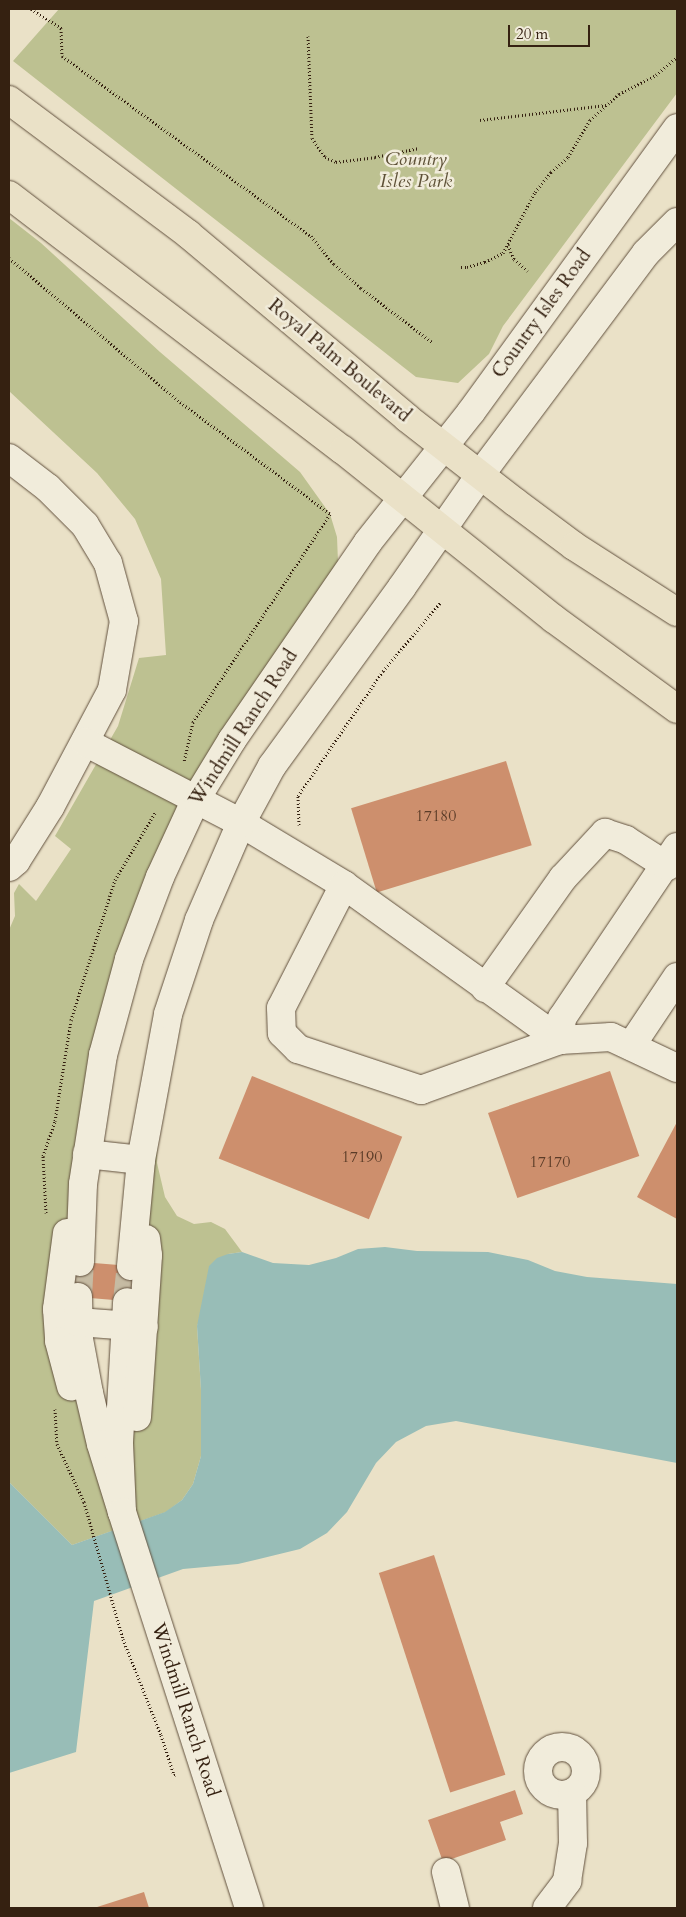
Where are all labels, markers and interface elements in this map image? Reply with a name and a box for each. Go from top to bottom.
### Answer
scale bar [511,15,594,47]
text: 20 m [516,24,548,44]
park label: Country Isles Park [380,149,452,193]
street label: Country Isles Road [488,245,596,383]
street label: Royal Palm Boulevard [263,295,415,427]
street label: Windmill Ranch Road [185,646,303,810]
house number: 17180 [416,806,456,826]
house number: 17190 [342,1147,382,1167]
house number: 17170 [530,1152,570,1172]
street label: Windmill Ranch Road [146,1620,224,1800]

